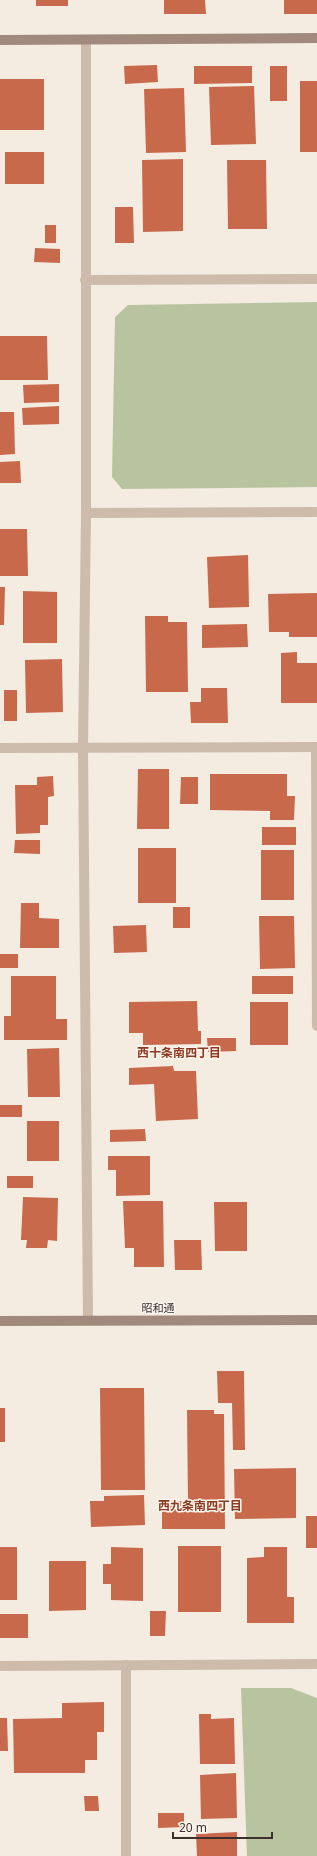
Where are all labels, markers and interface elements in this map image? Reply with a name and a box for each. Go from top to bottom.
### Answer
district label: 西十条南四丁目 [137,1044,221,1061]
street label: 昭和通 [142,1300,175,1315]
district label: 西九条南四丁目 [158,1497,242,1514]
scale bar [173,1814,272,1840]
text: 20 m [179,1819,207,1836]

